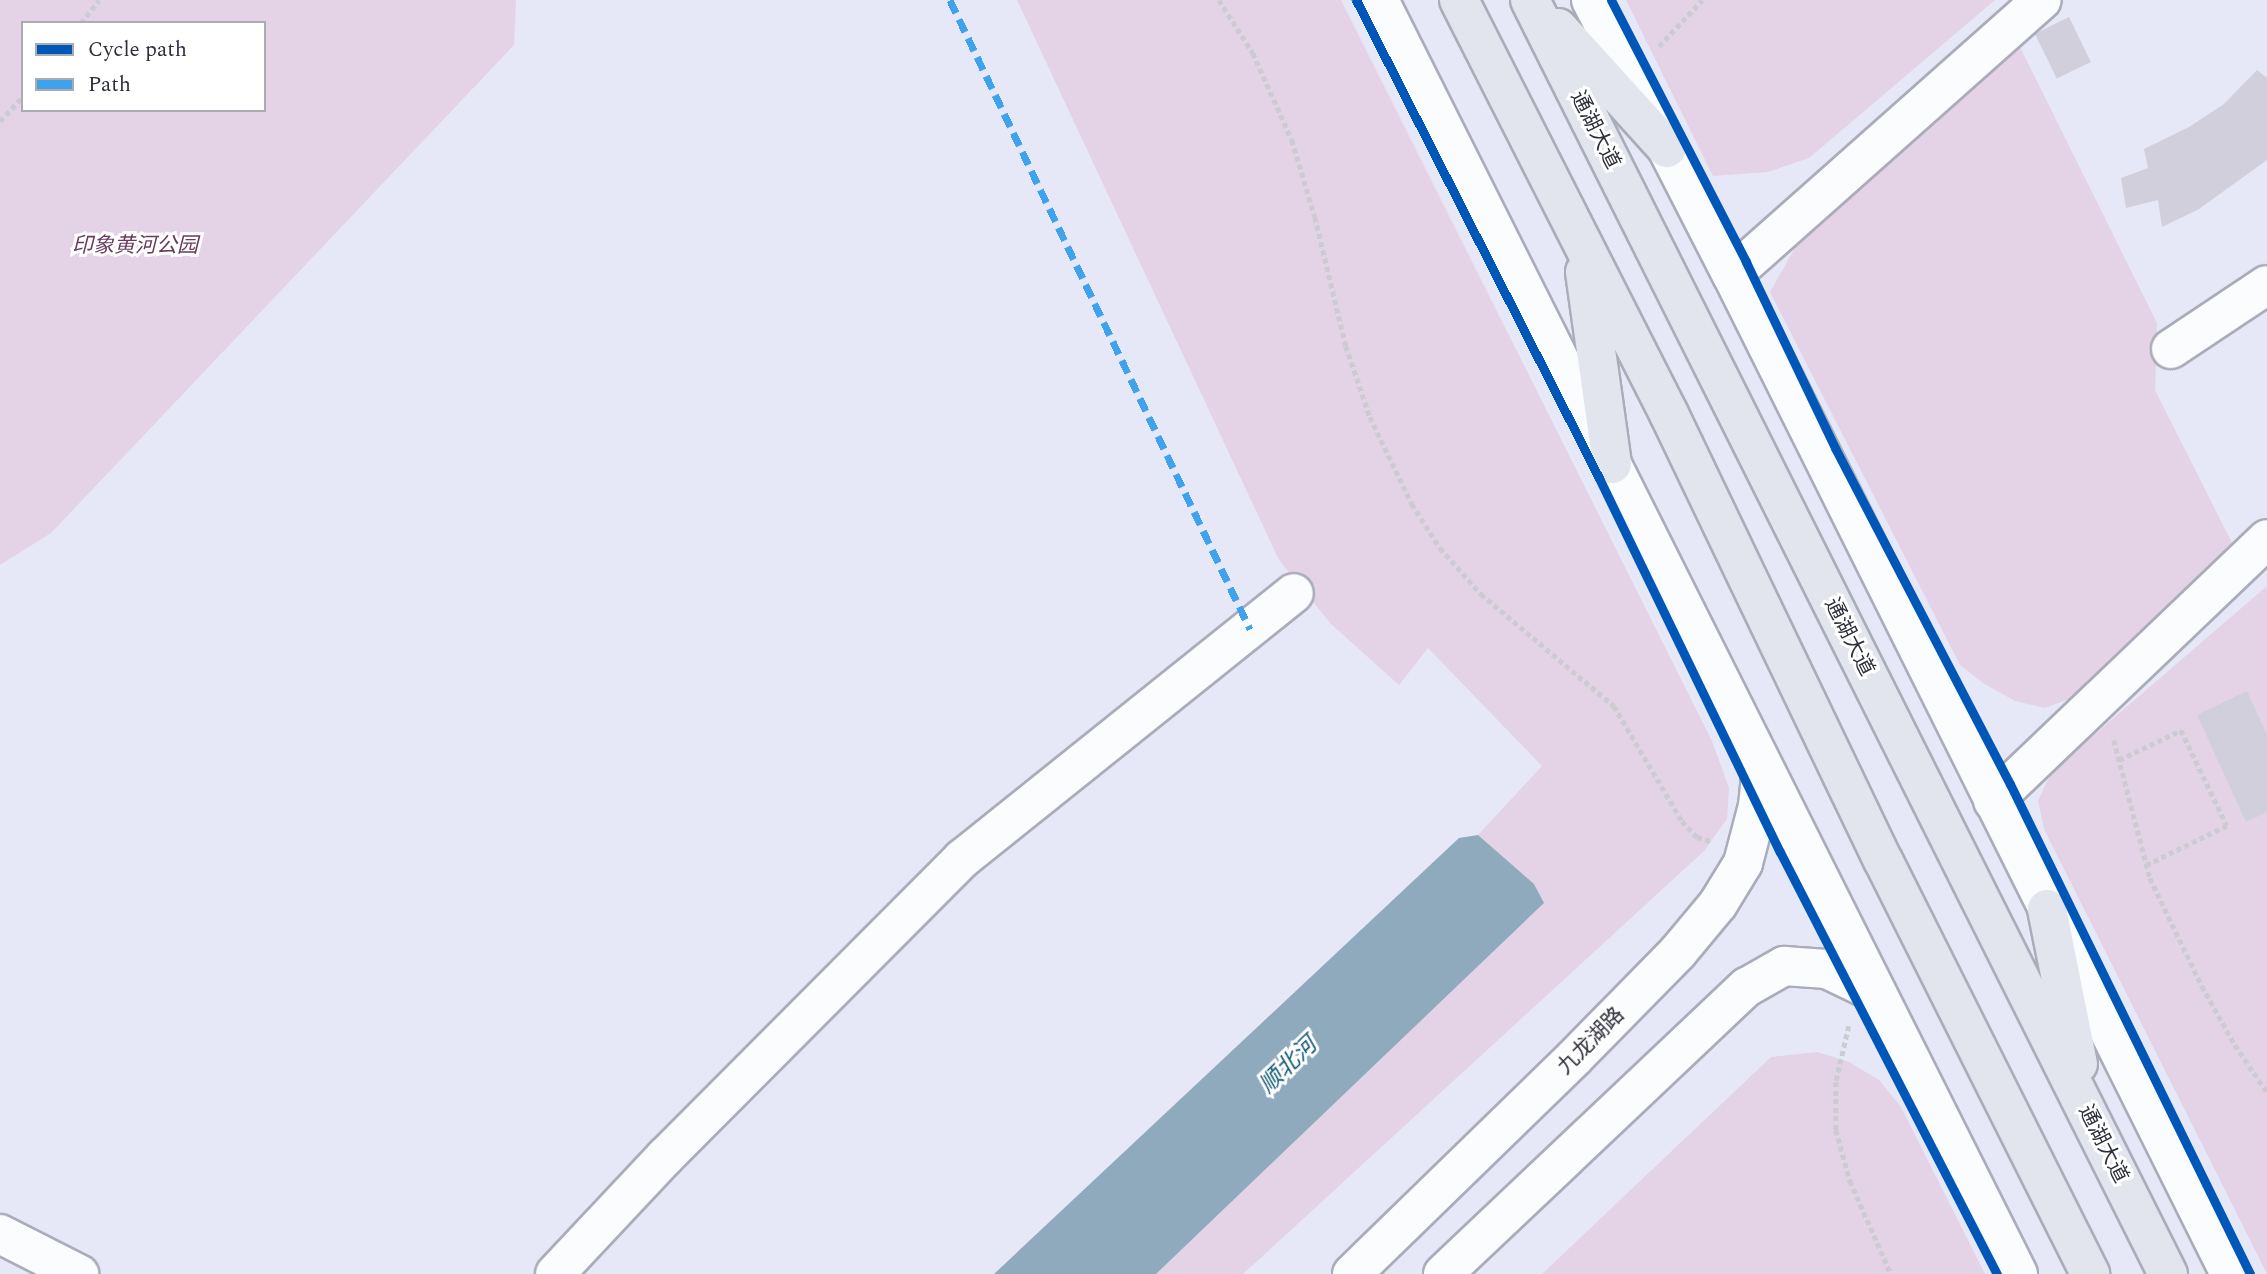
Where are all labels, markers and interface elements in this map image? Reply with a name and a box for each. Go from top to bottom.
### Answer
legend [21,21,266,112]
text: Cycle path [88,34,187,66]
text: Path [88,69,131,101]
street label: 通湖大道 [1565,87,1625,173]
park label: 印象黄河公园 [72,233,198,259]
street label: 通湖大道 [1819,594,1879,680]
street label: 九龙湖路 [1552,1002,1630,1080]
water label: 顺北河 [1255,1032,1323,1100]
street label: 通湖大道 [2073,1101,2133,1187]

